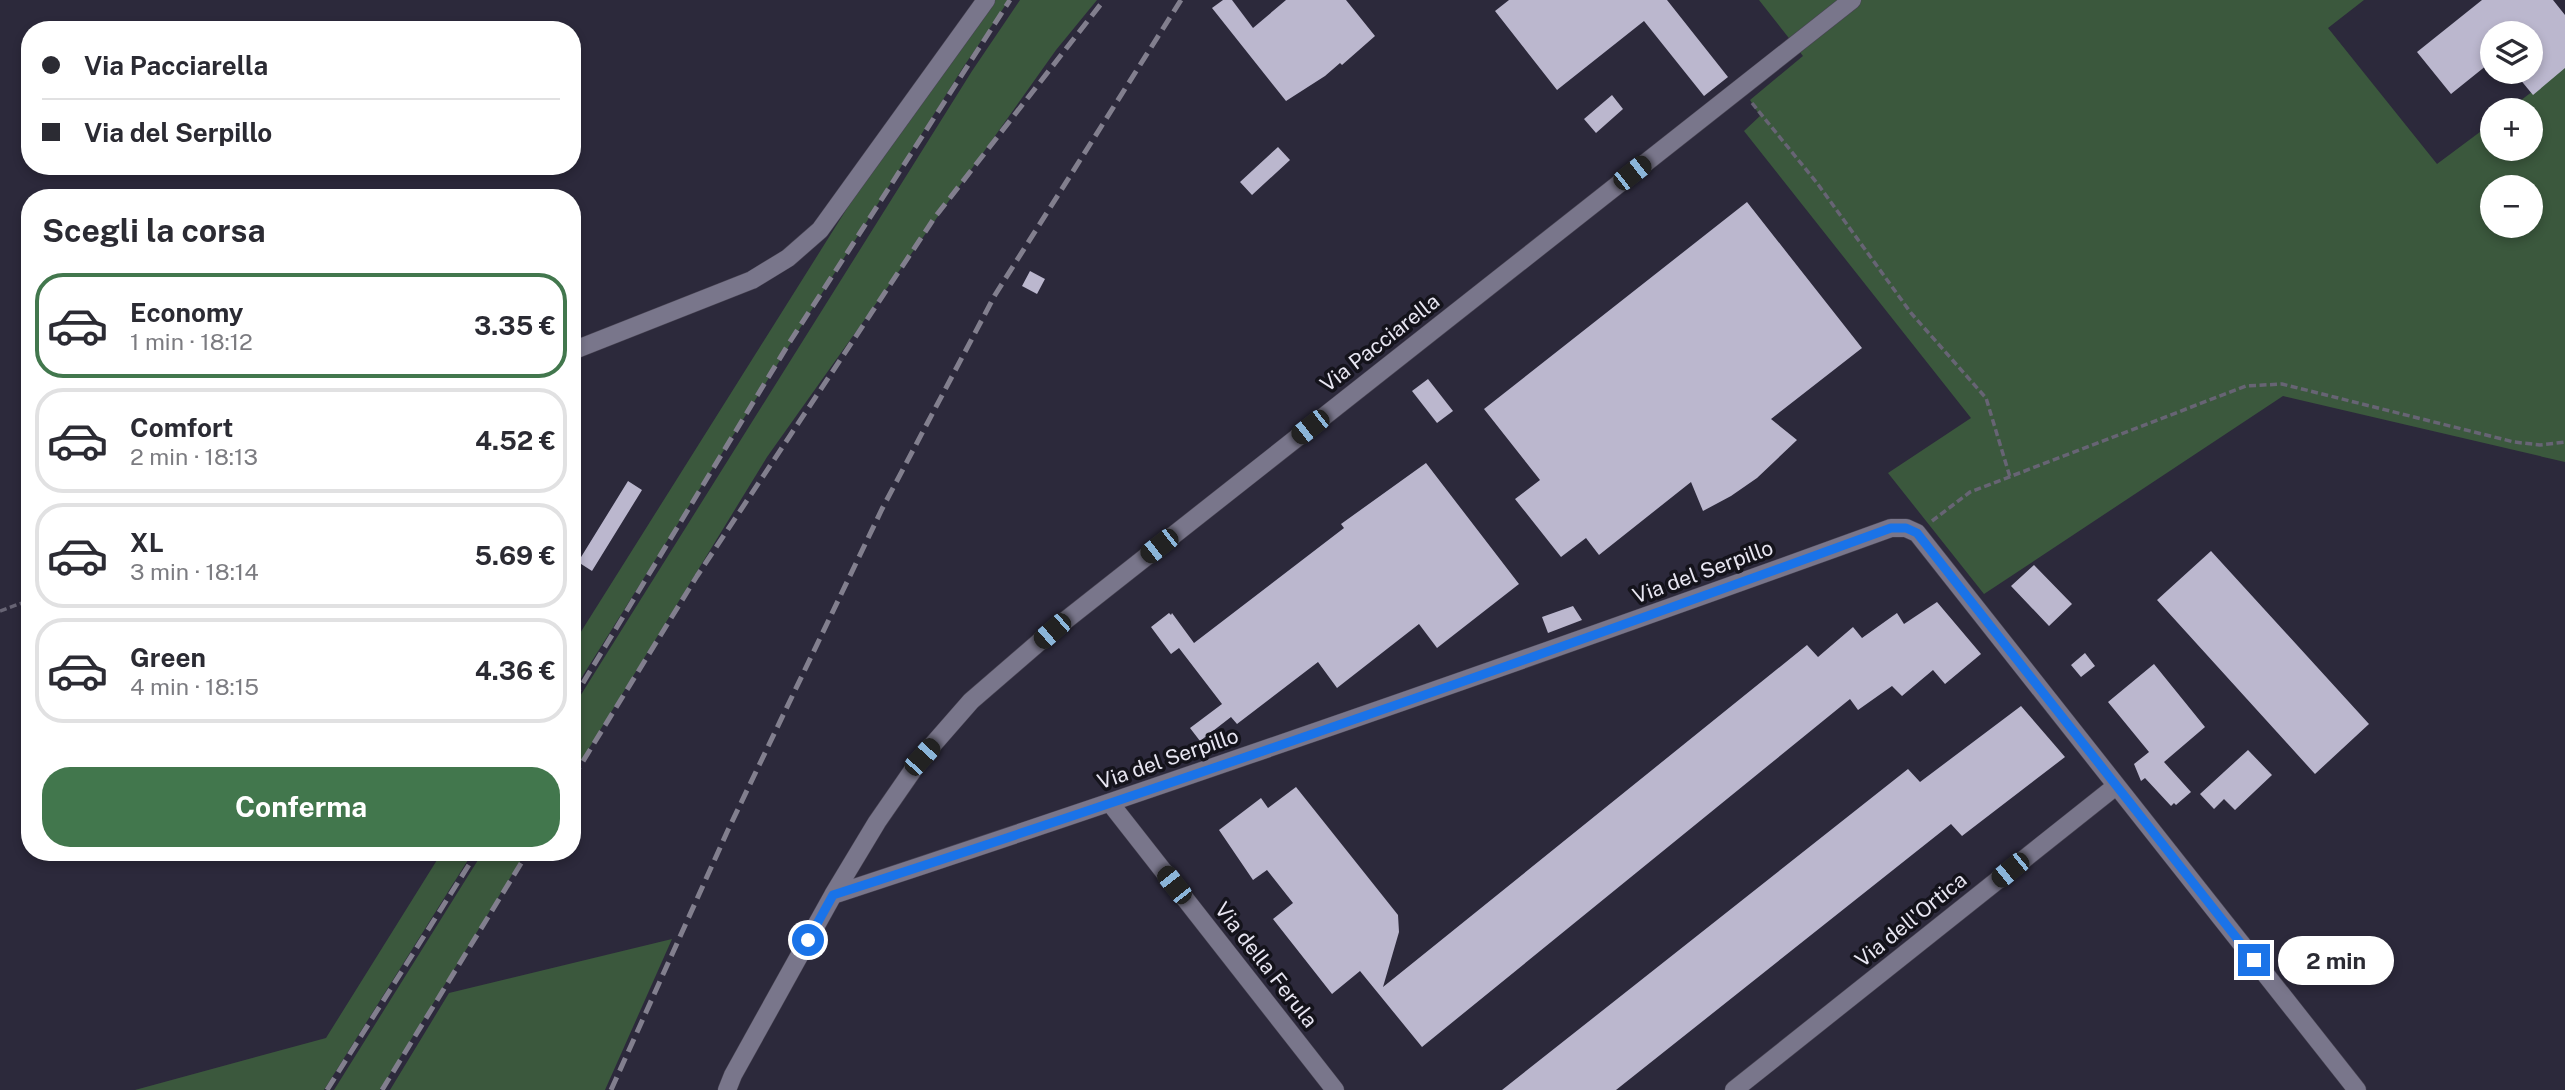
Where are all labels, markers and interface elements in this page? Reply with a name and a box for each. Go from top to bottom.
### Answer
map controls [2480,21,2543,238]
button: layers [2480,21,2543,84]
text: Via Pacciarella [84,50,268,81]
button: + [2480,98,2543,161]
text: Via del Serpillo [84,117,272,148]
car [1609,152,1656,194]
button: − [2480,175,2543,238]
text: Scegli la corsa [42,212,266,249]
street label: Via Pacciarella [1315,288,1444,397]
icon: car [46,294,109,357]
text: Economy [130,297,243,328]
text: 3.35 € [474,310,556,341]
text: 1 min · 18:12 [130,328,253,355]
car [1287,406,1334,448]
icon: car [46,409,109,472]
text: Comfort [130,412,233,443]
text: 4.52 € [475,425,556,456]
text: 2 min · 18:13 [130,443,258,470]
icon: car [46,524,109,587]
car [1136,525,1183,567]
text: XL [130,527,164,558]
street label: Via del Serpillo [1629,535,1776,608]
text: 5.69 € [474,540,556,571]
text: 3 min · 18:14 [130,558,259,585]
car [1030,609,1075,653]
icon: car [46,639,109,702]
text: Green [130,642,206,673]
text: 4.36 € [475,655,556,686]
text: 4 min · 18:15 [130,673,259,700]
street label: Via del Serpillo [1094,723,1242,794]
car [901,734,944,780]
button: Conferma [42,767,560,847]
car [1988,849,2033,891]
car [1153,862,1196,908]
street label: Via dell'Ortica [1850,867,1972,972]
street label: Via della Ferula [1210,897,1323,1032]
route start [792,924,824,956]
callout: 2 min [2278,936,2394,984]
route end [2238,944,2270,976]
text: 2 min [2306,947,2366,974]

